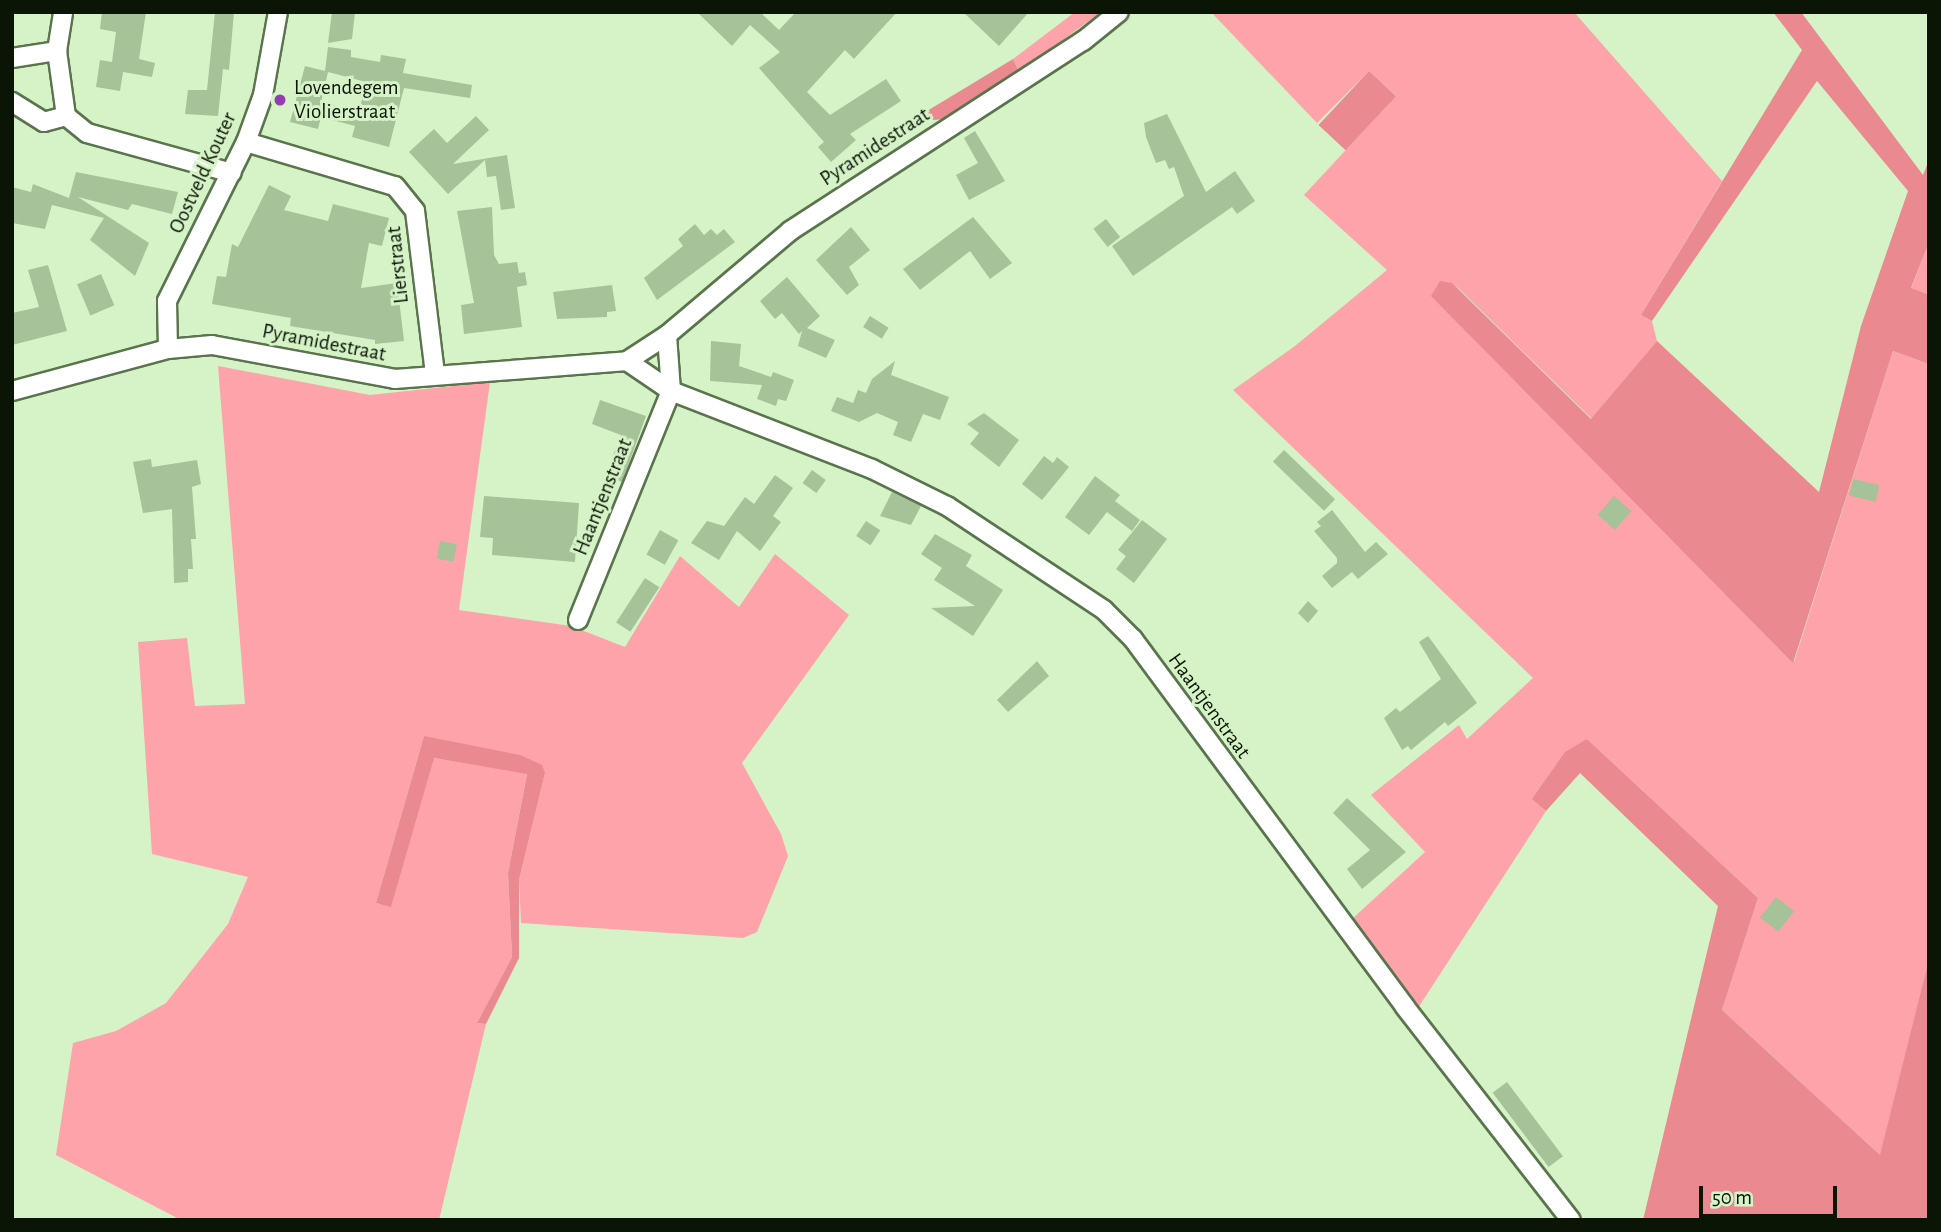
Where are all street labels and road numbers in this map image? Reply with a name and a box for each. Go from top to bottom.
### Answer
street label: Pyramidestraat [815,102,935,192]
street label: Oostveld Kouter [164,108,242,238]
street label: Lierstraat [381,225,415,305]
street label: Pyramidestraat [260,319,388,367]
street label: Haantjenstraat [568,435,638,559]
street label: Haantjenstraat [1162,648,1256,764]

